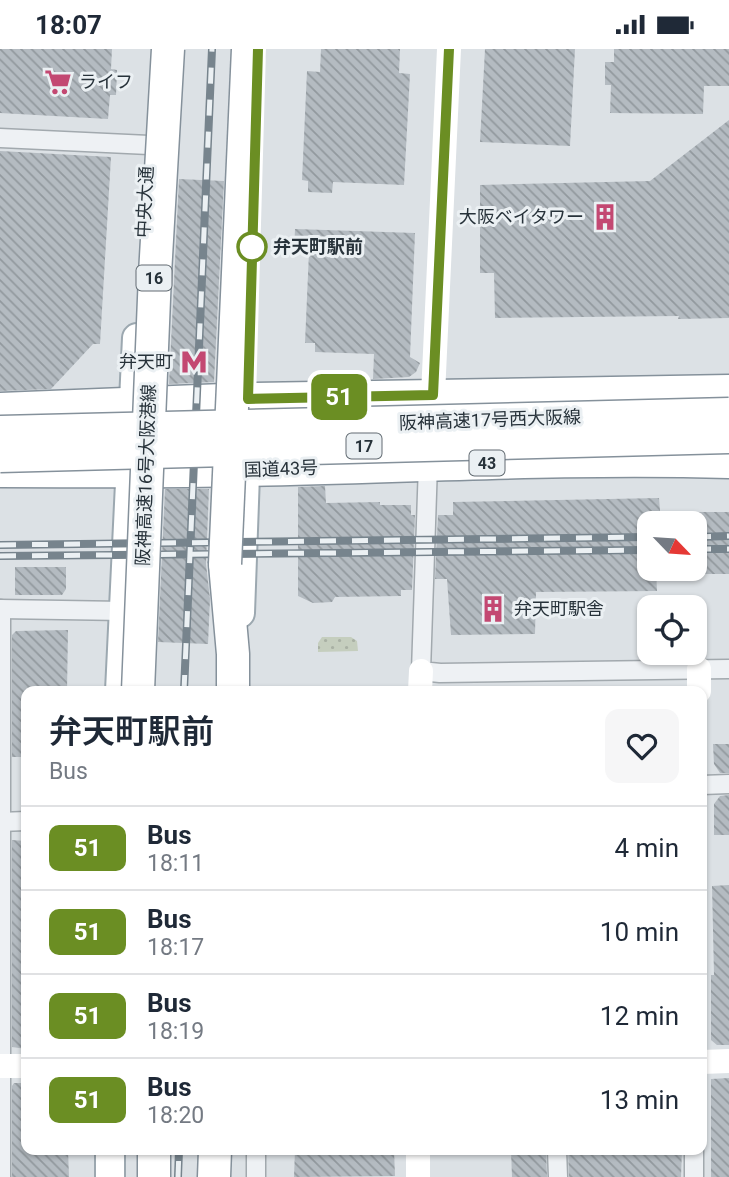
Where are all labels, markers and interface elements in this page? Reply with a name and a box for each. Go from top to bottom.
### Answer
text: 18:07 [35,10,102,40]
supermarket icon: ライフ [43,67,73,97]
place label: ライフ [79,71,133,92]
street label: 中央大通 [132,165,157,238]
building icon: 大阪ベイタワー [590,202,620,232]
place label: 大阪ベイタワー [459,206,584,227]
marker: 弁天町駅前 [237,232,267,262]
place label: 弁天町駅前 [273,236,363,257]
road number: 16 [136,265,172,291]
metro station icon: 弁天町 [179,347,209,377]
place label: 弁天町 [119,351,173,372]
line badge: 51 [308,374,370,420]
text: 51 [325,383,353,411]
street label: 阪神高速16号大阪港線 [132,384,159,566]
street label: 阪神高速17号西大阪線 [399,406,581,433]
road number: 17 [346,433,382,459]
road number: 43 [470,451,504,475]
street label: 国道43号 [244,457,318,480]
north arrow [637,511,707,581]
map controls [637,511,707,665]
building icon: 弁天町駅舎 [478,594,508,624]
button: locate [637,595,707,665]
place label: 弁天町駅舎 [514,598,604,619]
button: heart [605,709,679,783]
text: 弁天町駅前 [49,712,214,751]
text: Bus [49,758,88,785]
text: Bus [147,820,192,850]
text: 4 min [614,833,679,863]
text: 51 [74,834,101,862]
text: 18:11 [147,850,204,877]
text: Bus [147,904,192,934]
text: 10 min [600,917,679,947]
text: 51 [74,918,101,946]
text: 18:17 [147,934,204,961]
text: Bus [147,988,192,1018]
text: 12 min [600,1001,679,1031]
text: 51 [74,1002,101,1030]
text: 18:19 [147,1018,204,1045]
text: Bus [147,1072,192,1102]
text: 13 min [600,1085,679,1115]
text: 51 [74,1086,101,1114]
text: 18:20 [147,1102,204,1129]

